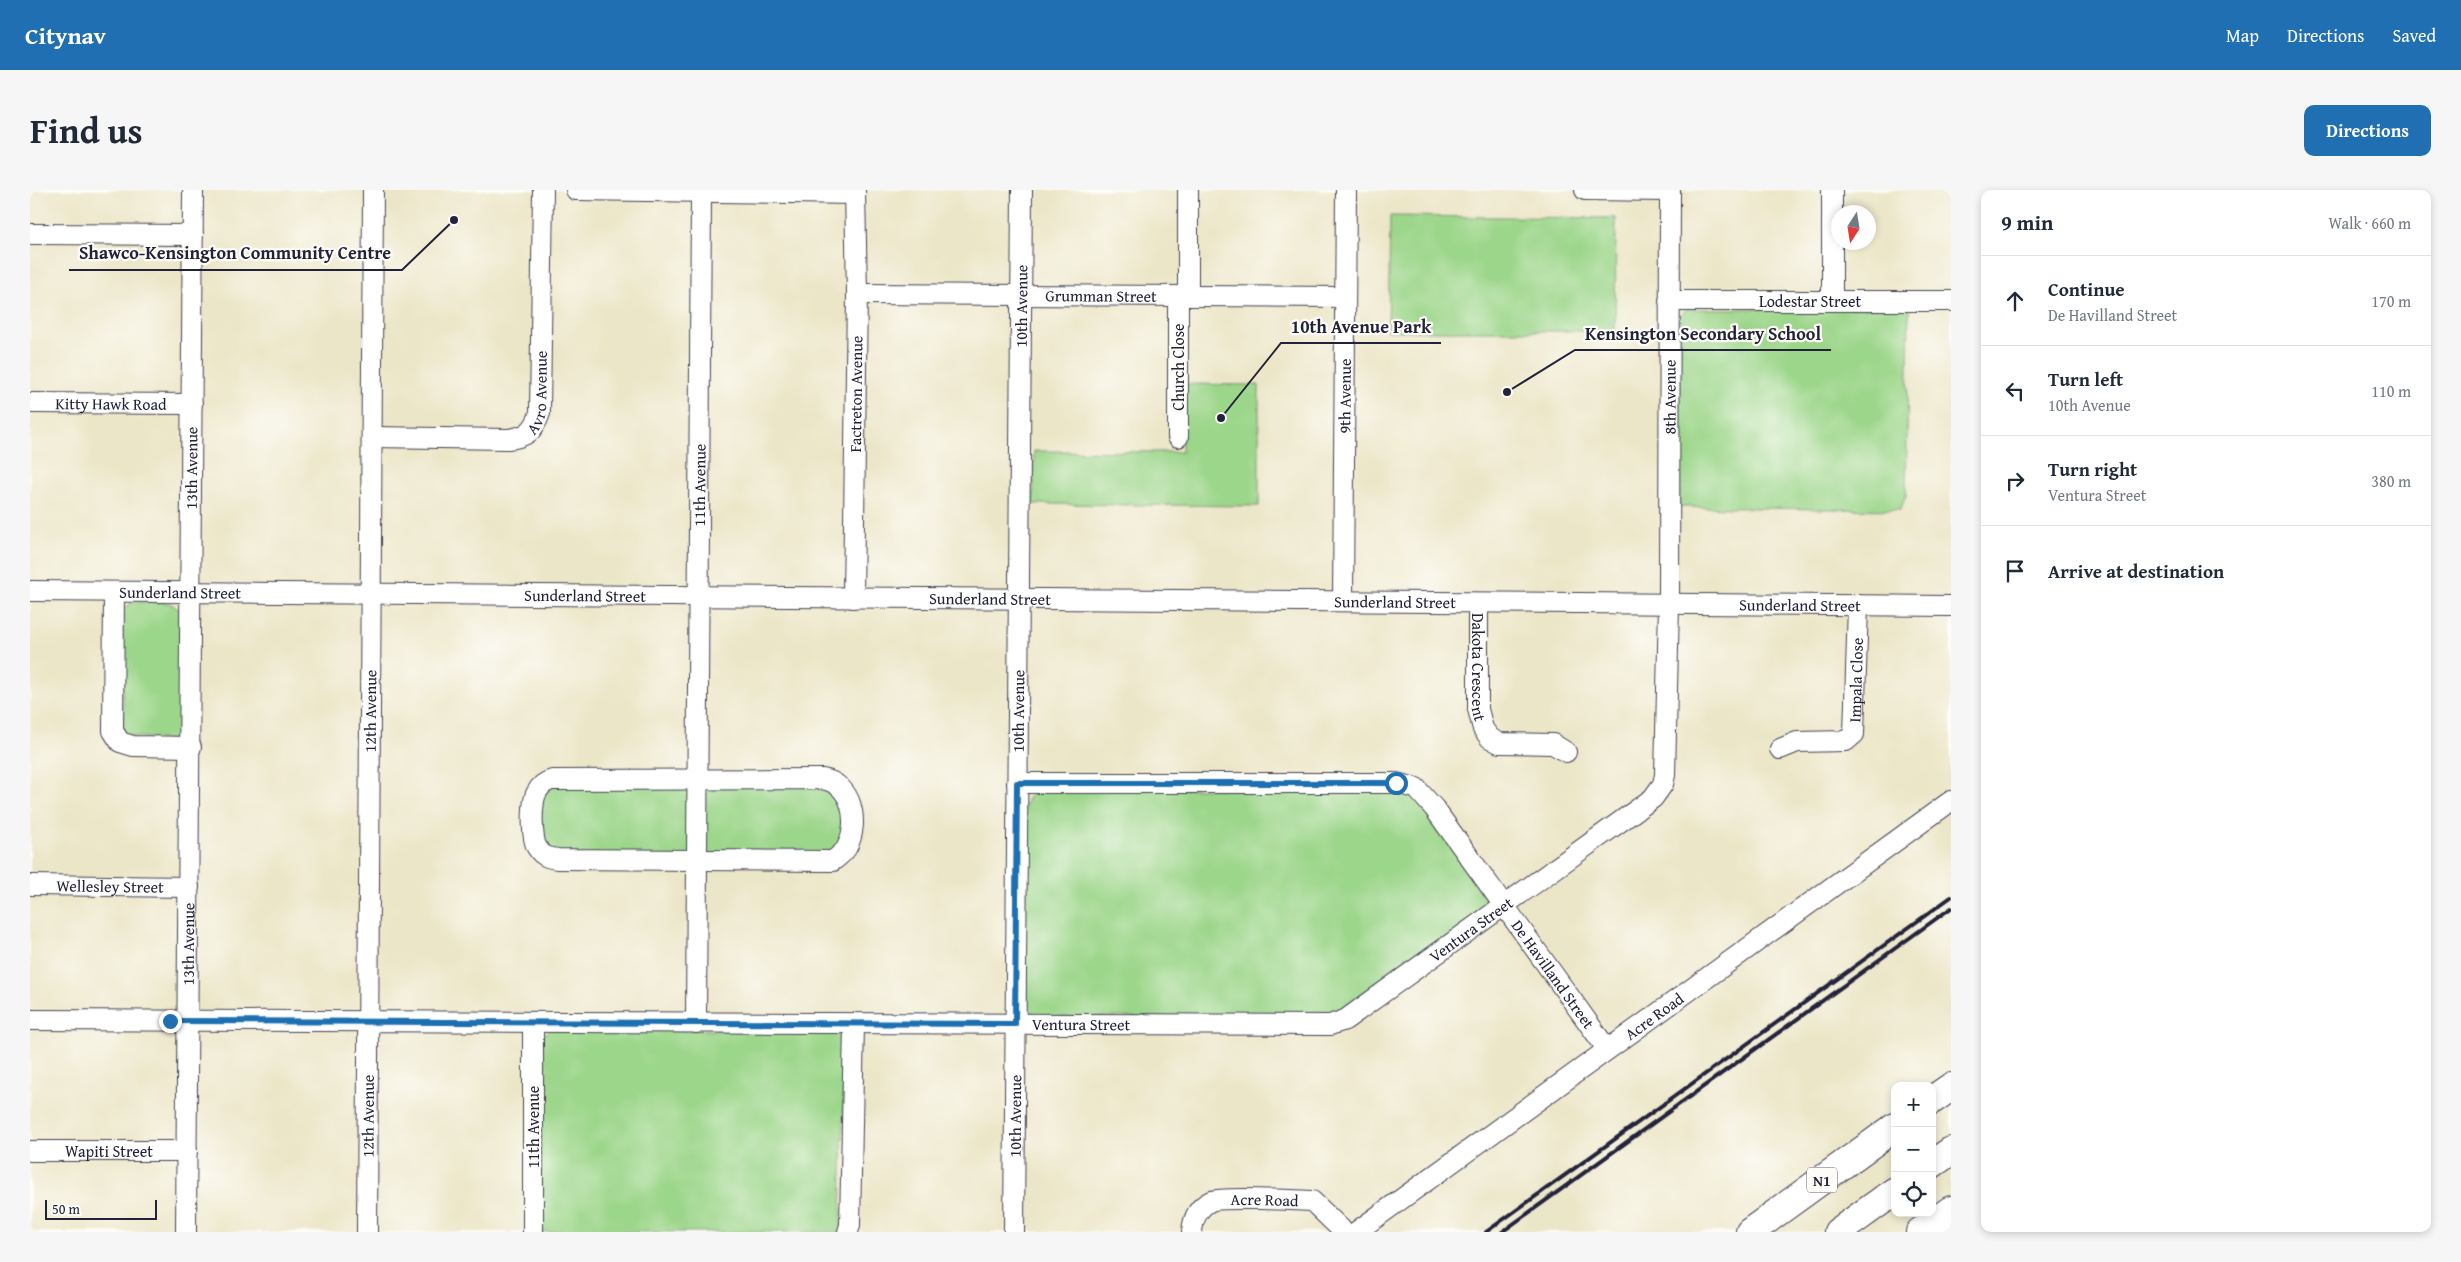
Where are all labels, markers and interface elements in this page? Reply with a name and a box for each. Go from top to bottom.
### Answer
text: Citynav [25,18,106,53]
text: Map [2226,22,2259,49]
text: Directions [2287,22,2364,49]
text: Saved [2392,22,2436,49]
text: Find us [30,105,143,156]
button: Directions [2304,105,2431,156]
north arrow [1831,205,1876,250]
text: 9 min [2001,207,2053,238]
text: Walk · 660 m [2328,211,2411,235]
callout: Shawco-Kensington Community Centre [69,237,402,270]
text: Shawco-Kensington Community Centre [79,239,391,266]
street label: 10th Avenue [1009,265,1033,348]
text: Continue [2048,275,2125,303]
street label: Grumman Street [1045,283,1157,308]
icon: ahead [2001,287,2029,315]
street label: Lodestar Street [1759,289,1861,313]
text: 170 m [2371,289,2411,313]
text: De Havilland Street [2048,303,2177,327]
callout: 10th Avenue Park [1281,310,1441,343]
text: 10th Avenue Park [1291,313,1432,340]
callout: Kensington Secondary School [1575,317,1831,350]
text: Kensington Secondary School [1585,320,1821,347]
street label: Church Close [1166,323,1190,411]
street label: Factreton Avenue [843,335,868,453]
street label: Avro Avenue [520,350,553,439]
street label: 9th Avenue [1332,358,1357,434]
street label: 8th Avenue [1657,359,1682,435]
text: Turn left [2048,365,2123,393]
icon: left [2001,377,2029,405]
text: 110 m [2371,379,2411,403]
street label: Kitty Hawk Road [55,391,167,416]
text: 10th Avenue [2048,393,2131,417]
street label: 13th Avenue [179,427,203,509]
street label: 11th Avenue [687,444,711,526]
text: Turn right [2048,455,2137,483]
icon: right [2001,467,2029,495]
text: 380 m [2371,469,2411,493]
text: Ventura Street [2048,483,2146,507]
icon: arrive [2001,557,2029,585]
text: Arrive at destination [2048,557,2224,585]
street label: Sunderland Street [119,580,241,605]
street label: Sunderland Street [524,583,646,608]
street label: Sunderland Street [929,586,1051,611]
street label: Sunderland Street [1334,589,1456,614]
street label: Sunderland Street [1739,592,1861,617]
street label: Dakota Crescent [1466,613,1493,724]
street label: Impala Close [1842,637,1869,723]
street label: 12th Avenue [358,670,382,752]
street label: 10th Avenue [1006,670,1030,752]
route start [1385,772,1408,795]
street label: Wellesley Street [56,873,164,899]
street label: Ventura Street [1424,891,1518,968]
street label: 13th Avenue [176,903,200,985]
street label: De Havilland Street [1506,915,1601,1034]
street label: Acre Road [1620,986,1689,1046]
route end [159,1010,182,1033]
street label: Ventura Street [1032,1012,1131,1036]
street label: 12th Avenue [355,1075,380,1157]
street label: 10th Avenue [1003,1075,1027,1157]
map controls [1891,1082,1936,1217]
button: + [1891,1082,1936,1127]
street label: 11th Avenue [521,1086,545,1168]
button: − [1891,1127,1936,1172]
street label: Wapiti Street [65,1139,153,1163]
road number: N1 [1807,1168,1837,1192]
button: locate [1891,1172,1936,1217]
street label: Acre Road [1230,1187,1299,1212]
scale bar [45,1197,158,1220]
text: 50 m [52,1199,80,1219]

